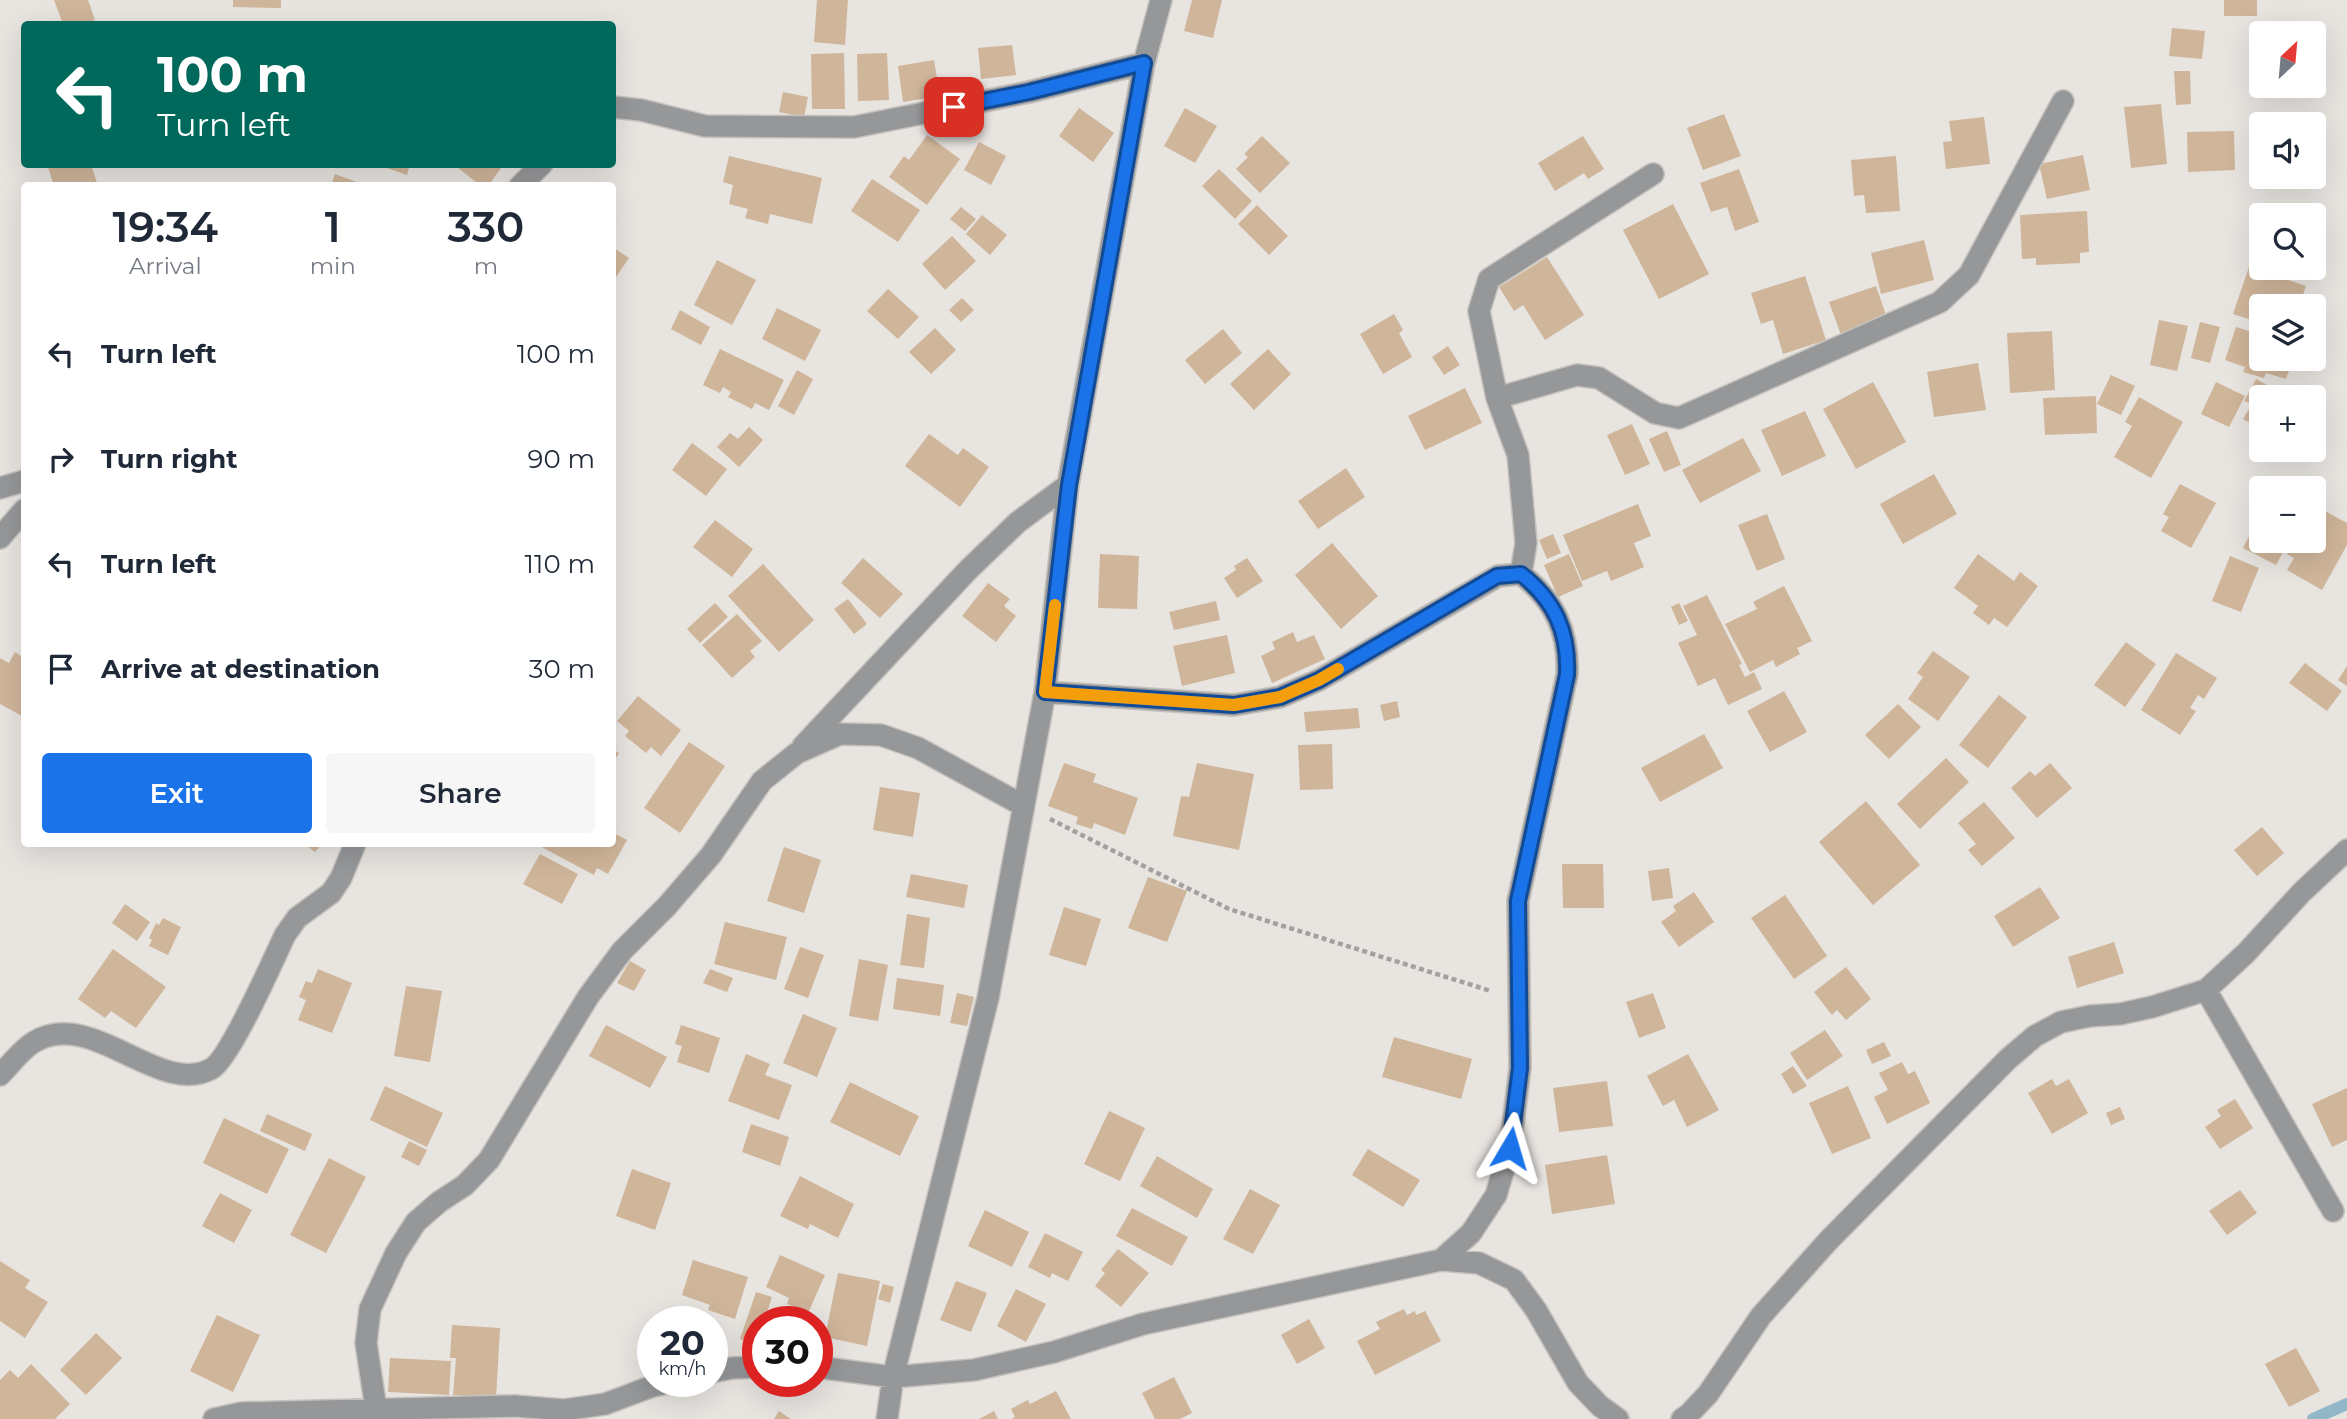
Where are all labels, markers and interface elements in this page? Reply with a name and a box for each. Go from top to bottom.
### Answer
north arrow [2249,21,2326,98]
map controls [2249,21,2326,553]
text: 100 m [157,45,308,104]
icon: left [42,49,133,140]
pin [924,77,984,137]
icon: arrive [935,88,973,126]
text: Turn left [157,105,291,144]
button: sound [2249,112,2326,189]
text: 19:34 [113,201,218,253]
text: 1 [325,201,341,253]
text: 330 [447,201,524,253]
button: search [2249,203,2326,280]
text: Arrival [129,252,202,280]
text: min [310,252,356,280]
text: m [474,252,498,280]
button: layers [2249,294,2326,371]
icon: left [42,335,80,373]
text: Turn left [101,338,217,370]
text: 100 m [517,338,595,370]
button: + [2249,385,2326,462]
icon: right [42,440,80,478]
text: Turn right [101,443,237,475]
text: 90 m [528,443,595,475]
button: − [2249,476,2326,553]
icon: left [42,545,80,583]
text: Turn left [101,548,217,580]
text: 110 m [525,548,595,580]
icon: arrive [42,650,80,688]
text: Arrive at destination [101,653,380,685]
text: 30 m [529,653,595,685]
button: Exit [42,753,312,833]
button: Share [326,753,595,833]
position arrow [1473,1111,1547,1185]
speed limit sign: 30 [742,1306,833,1397]
text: 20 [660,1321,705,1364]
text: km/h [658,1358,707,1380]

